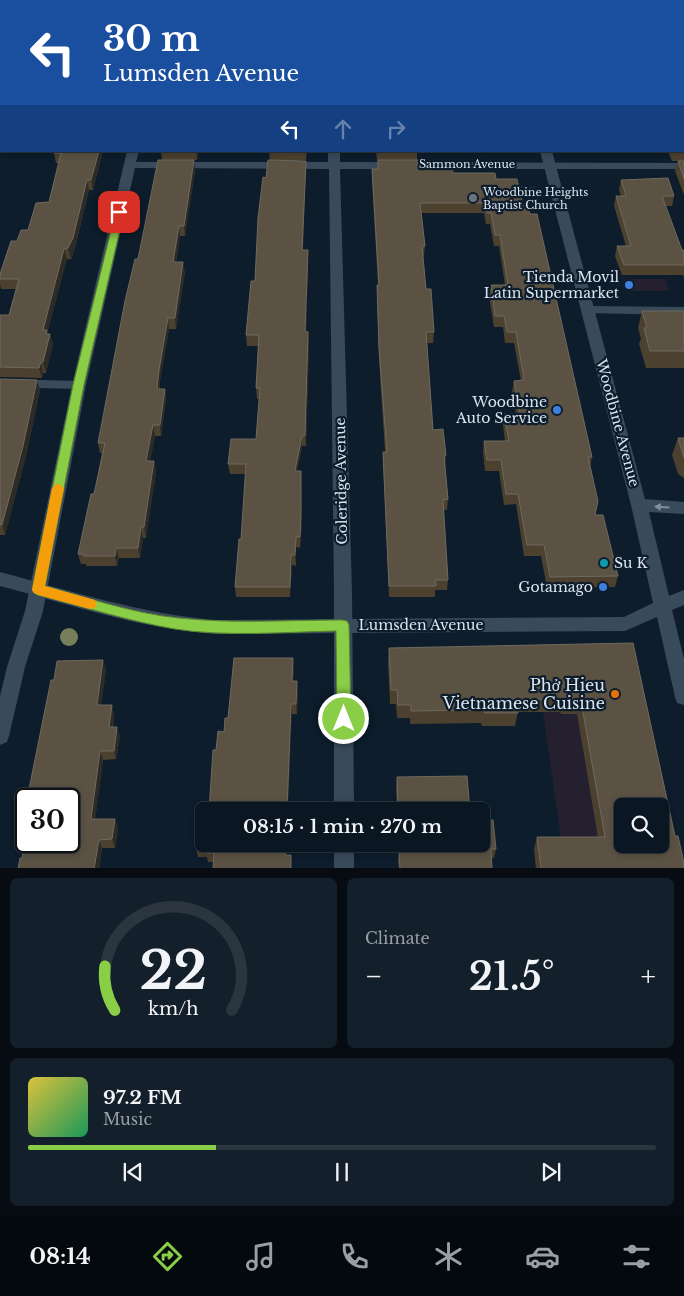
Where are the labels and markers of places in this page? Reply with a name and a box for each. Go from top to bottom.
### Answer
place label: Woodbine Heights Baptist Church [482,185,588,212]
pin [98,191,140,233]
marker: Woodbine Heights Baptist Church [467,192,479,204]
place label: Tienda Movil Latin Supermarket [484,268,620,302]
marker: Tienda Movil Latin Supermarket [623,279,635,291]
place label: Woodbine Auto Service [455,393,547,427]
marker: Woodbine Auto Service [551,404,563,416]
place label: Su K [614,554,648,572]
marker: Su K [598,557,610,569]
place label: Gotamago [518,578,593,596]
marker: Gotamago [597,581,609,593]
place label: Phở Hieu Vietnamese Cuisine [442,675,605,713]
marker: Phở Hieu Vietnamese Cuisine [609,688,621,700]

